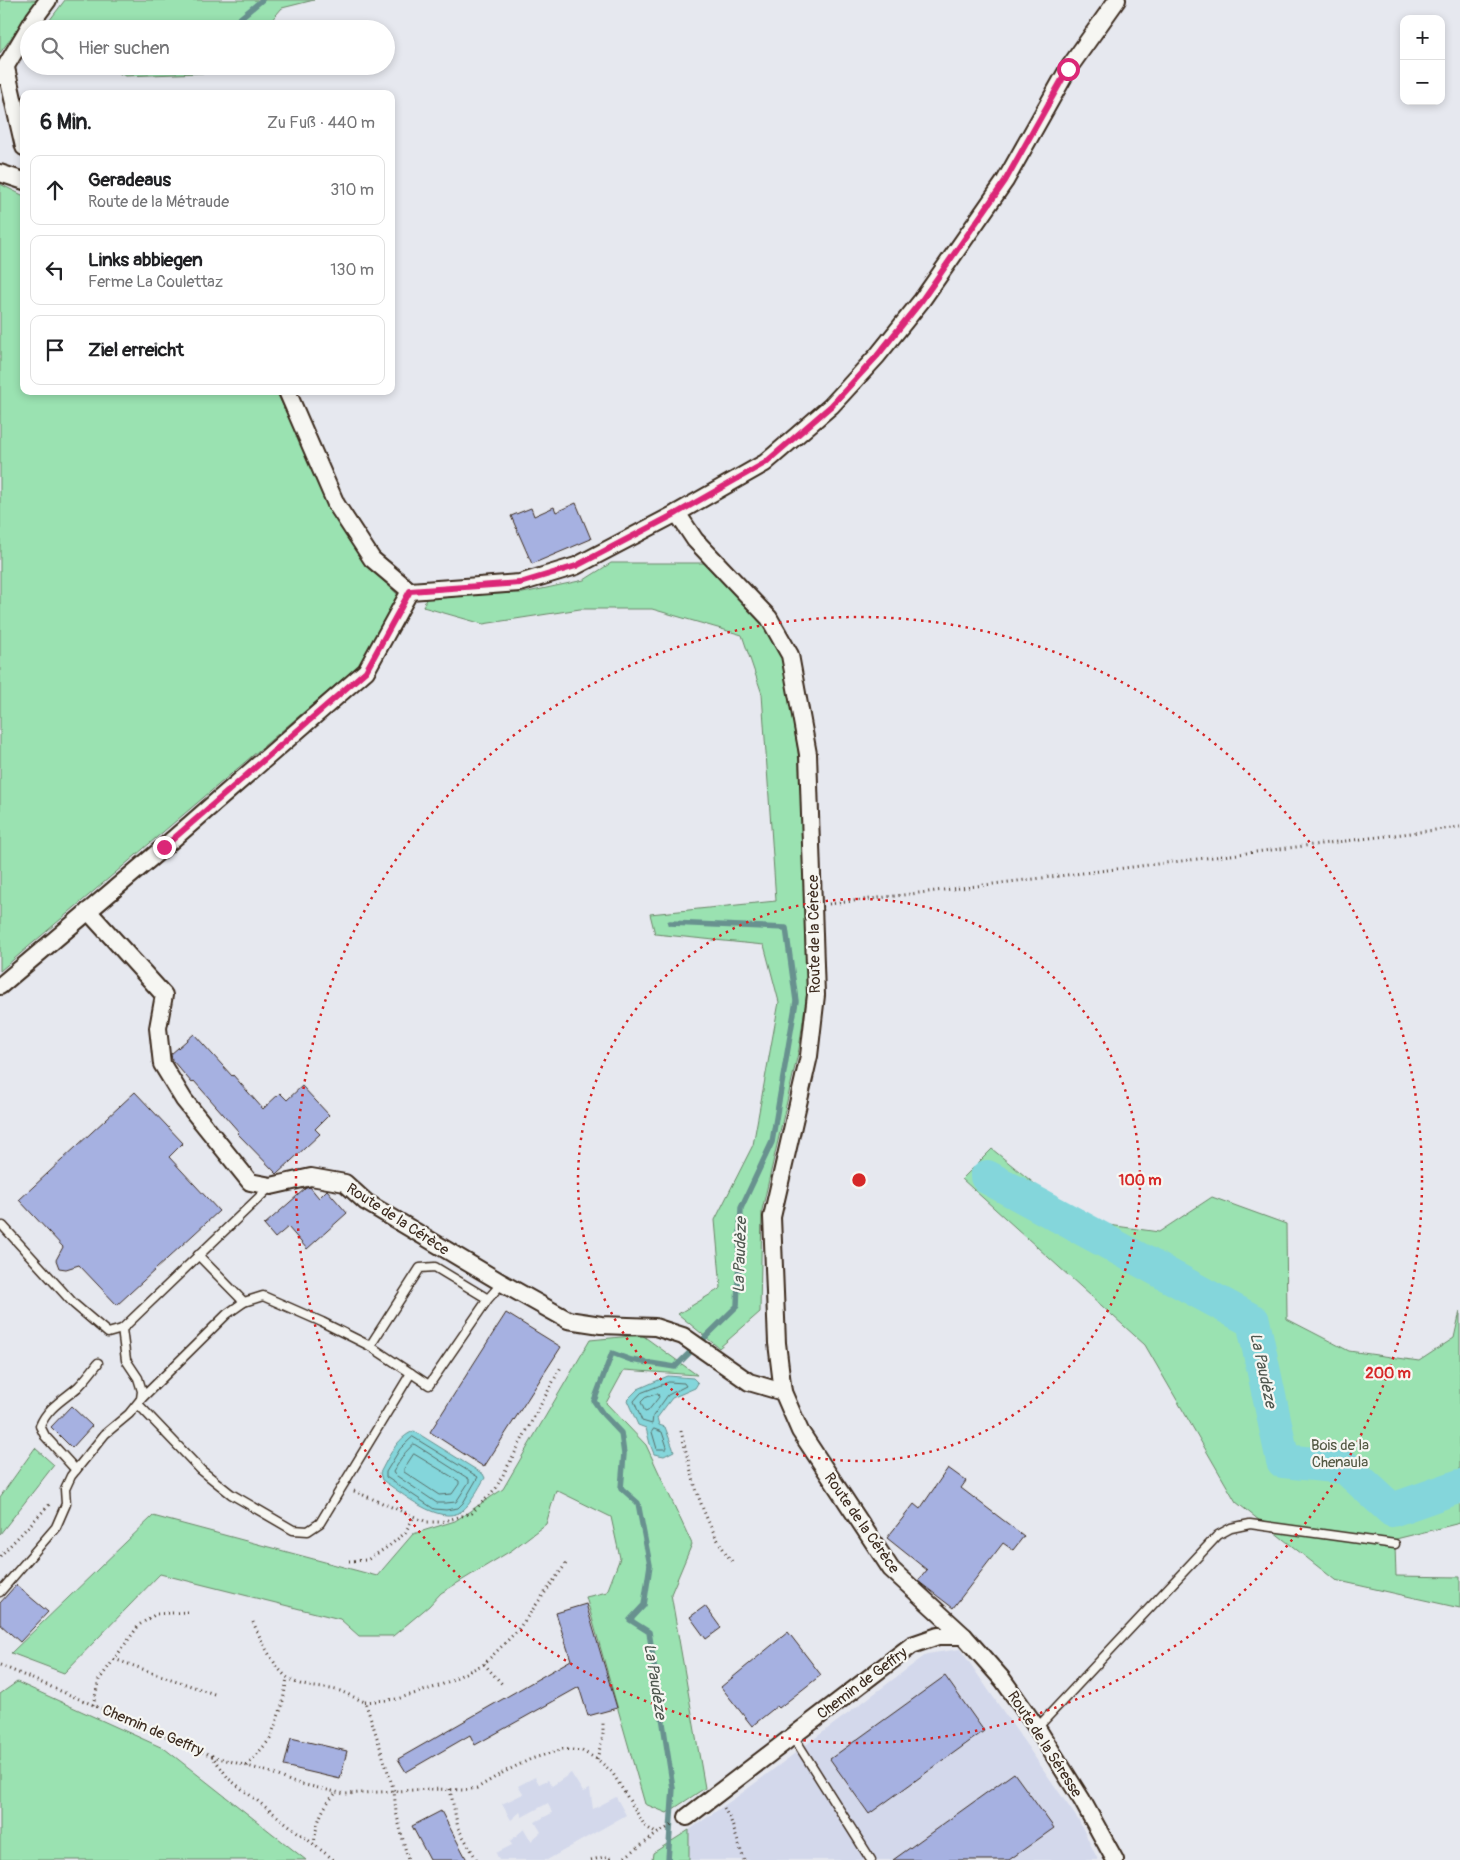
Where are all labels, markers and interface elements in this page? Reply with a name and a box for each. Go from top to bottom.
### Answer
map controls [1400,15,1445,105]
button: + [1400,15,1445,60]
search box [20,20,395,75]
icon: search [38,34,66,62]
text: Hier suchen [78,36,170,60]
route start [1057,58,1080,81]
button: − [1400,60,1445,105]
text: 6 Min. [40,109,92,136]
text: Zu Fuß · 440 m [267,113,375,133]
text: Geradeaus [88,168,171,192]
icon: ahead [41,176,69,204]
text: 310 m [330,180,374,200]
text: Route de la Métraude [88,192,229,212]
text: Links abbiegen [88,248,203,272]
icon: left [41,256,69,284]
text: 130 m [330,260,374,280]
text: Ferme La Coulettaz [88,272,223,292]
icon: arrive [41,336,69,364]
text: Ziel erreicht [88,338,184,362]
route end [153,836,176,859]
street label: Route de la Cérèce [804,874,825,993]
centre of rings [850,1171,868,1189]
text: 100 m [1119,1171,1161,1190]
street label: Route de la Cérèce [343,1179,453,1260]
water label: La Paudèze [729,1215,751,1293]
water label: La Paudèze [1245,1331,1281,1411]
text: 200 m [1365,1364,1411,1383]
park label: Bois de la Chenaula [1311,1436,1369,1472]
street label: Route de la Cérèce [820,1469,904,1578]
water label: La Paudèze [639,1642,671,1722]
street label: Chemin de Geffry [813,1643,912,1724]
street label: Route de la Séresse [1003,1688,1086,1801]
street label: Chemin de Geffry [99,1701,207,1761]

